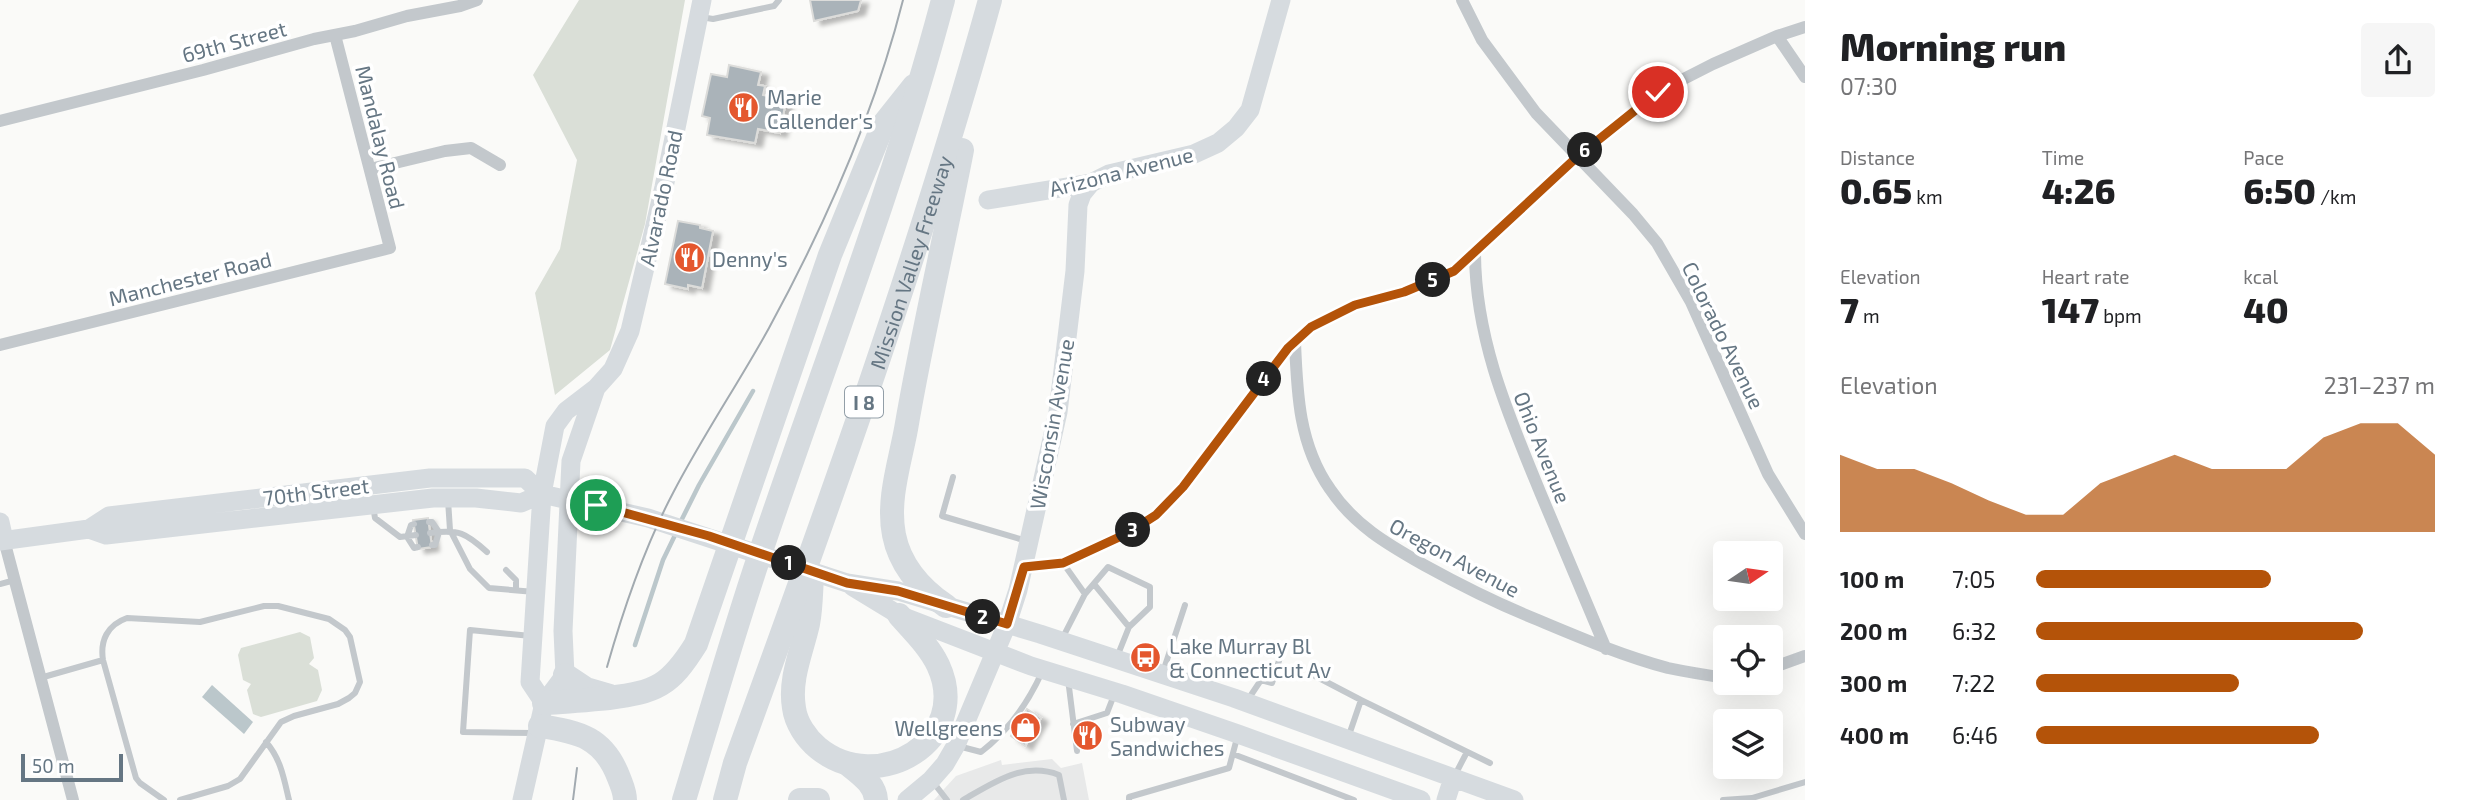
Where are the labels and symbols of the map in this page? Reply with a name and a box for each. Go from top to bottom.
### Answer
street label: 69th Street [179,15,289,67]
pin [1628,62,1688,122]
street label: Mandalay Road [351,63,411,211]
place label: Marie Callender's [767,84,873,133]
restaurant icon: Marie Callender's [727,91,761,125]
street label: Alvarado Road [633,128,687,268]
pin: 6 [1568,132,1602,168]
street label: Arizona Avenue [1046,141,1196,201]
street label: Mission Valley Freeway [864,152,956,372]
restaurant icon: Denny's [672,241,706,275]
street label: Manchester Road [106,246,274,310]
place label: Denny's [712,246,788,271]
street label: Colorado Avenue [1678,257,1770,413]
pin: 5 [1416,262,1450,298]
street label: Wisconsin Avenue [1024,337,1078,511]
pin: 4 [1246,362,1282,396]
road number: I 8 [845,386,883,418]
street label: Ohio Avenue [1509,388,1577,506]
street label: 70th Street [262,472,370,510]
pin [566,475,626,535]
pin: 3 [1116,512,1150,548]
street label: Oregon Avenue [1386,512,1524,602]
north arrow [1713,541,1783,611]
pin: 1 [772,546,806,580]
pin: 2 [965,600,1000,634]
place label: Lake Murray Bl & Connecticut Av [1169,633,1331,682]
bus stop icon: Lake Murray Bl & Connecticut Av [1129,640,1163,674]
shop icon: Wellgreens [1009,710,1043,744]
place label: Subway Sandwiches [1110,711,1224,760]
place label: Wellgreens [894,715,1003,740]
restaurant icon: Subway Sandwiches [1070,718,1104,752]
scale bar [21,751,122,783]

